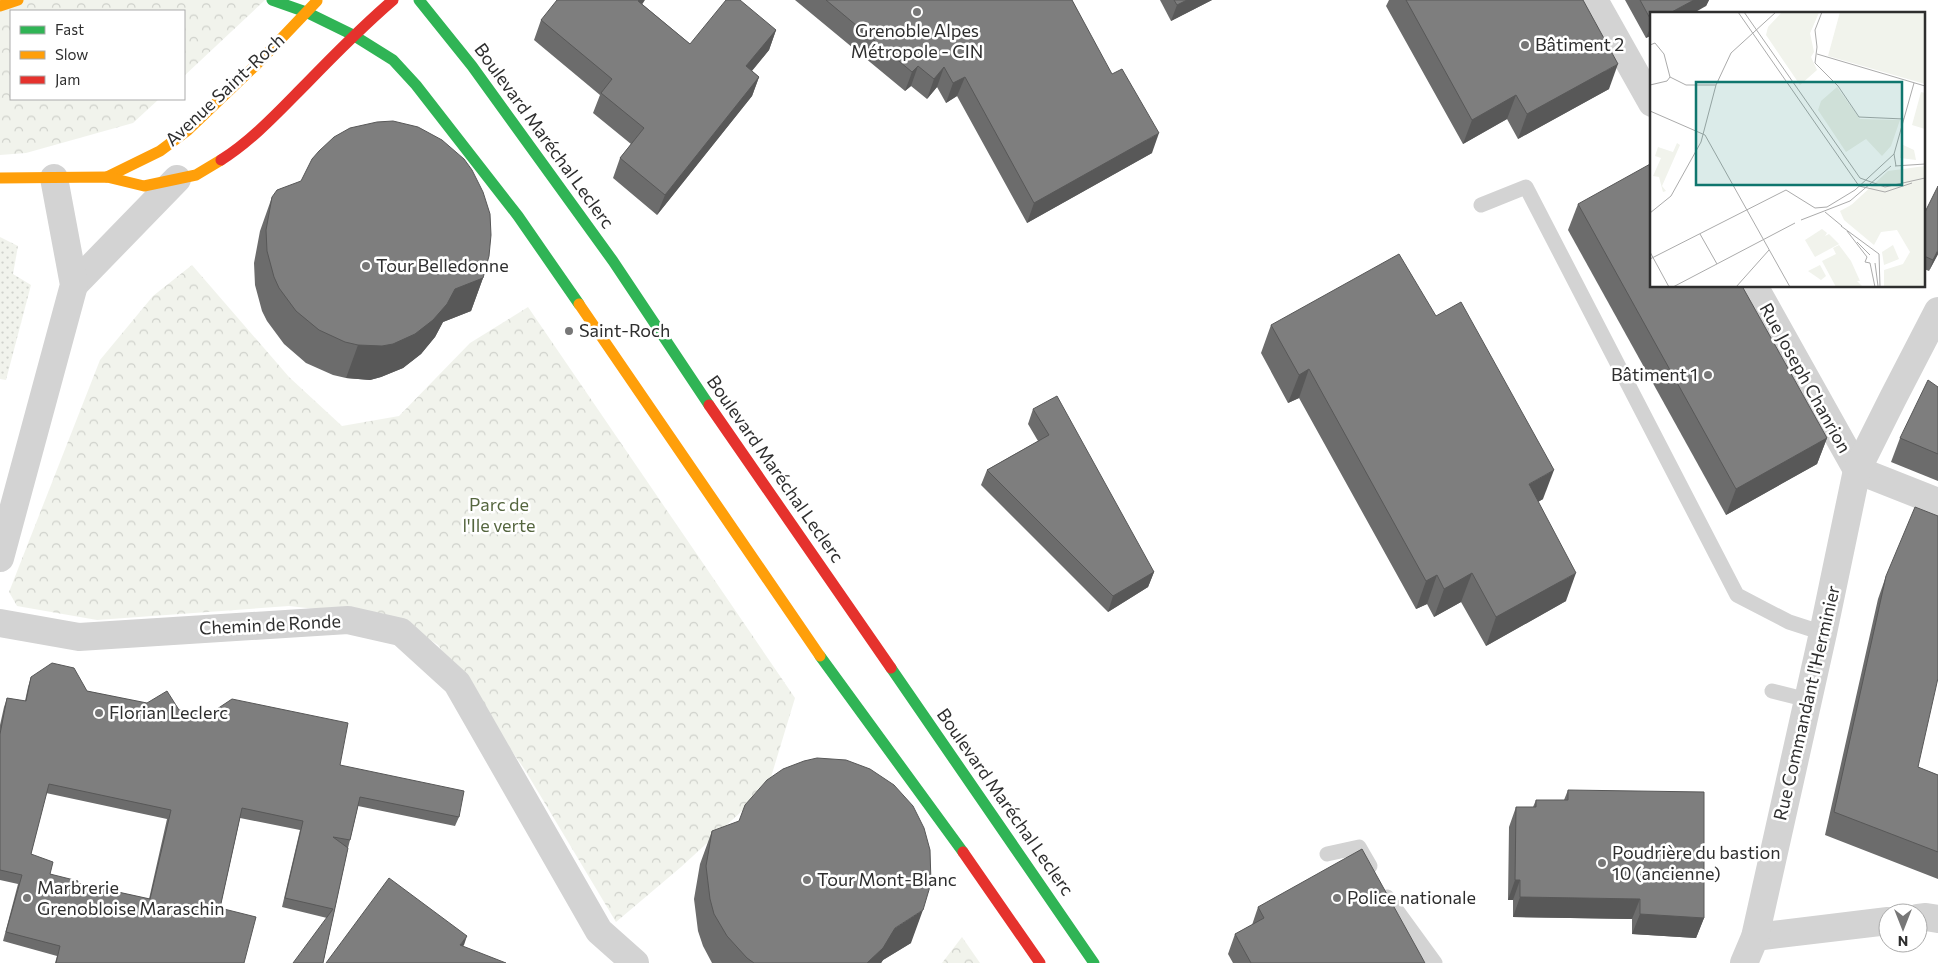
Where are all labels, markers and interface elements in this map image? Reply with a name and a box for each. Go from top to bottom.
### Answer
marker: Grenoble Alpes Métropole - CIN [911,6,923,18]
legend [10,10,185,100]
inset map [1650,12,1926,288]
place label: Grenoble Alpes Métropole - CIN [851,19,983,62]
text: Fast [55,20,84,38]
street label: Avenue Saint-Roch [160,28,288,150]
place label: Bâtiment 2 [1535,33,1624,55]
street label: Boulevard Maréchal Leclerc [470,39,619,232]
marker: Bâtiment 2 [1519,39,1531,51]
text: Slow [55,45,88,63]
text: Jam [55,70,80,88]
place label: Tour Belledonne [376,254,509,276]
marker: Tour Belledonne [360,260,372,272]
street label: Rue Joseph Chanrion [1755,299,1856,456]
place label: Saint-Roch [579,319,670,341]
marker: Saint-Roch [563,325,575,337]
place label: Bâtiment 1 [1611,363,1698,385]
marker: Bâtiment 1 [1702,369,1714,381]
street label: Boulevard Maréchal Leclerc [703,371,849,566]
park label: Parc de l'Ile verte [462,493,536,536]
street label: Rue Commandant l'Herminier [1768,583,1844,822]
street label: Chemin de Ronde [198,609,341,639]
place label: Florian Leclerc [109,701,228,723]
street label: Boulevard Maréchal Leclerc [933,704,1079,899]
marker: Florian Leclerc [93,707,105,719]
place label: Poudrière du bastion 10 (ancienne) [1612,841,1781,884]
marker: Poudrière du bastion 10 (ancienne) [1596,857,1608,869]
place label: Tour Mont-Blanc [817,868,957,890]
marker: Tour Mont-Blanc [801,874,813,886]
place label: Marbrerie Grenobloise Maraschin [37,876,225,919]
place label: Police nationale [1347,886,1476,908]
marker: Marbrerie Grenobloise Maraschin [21,892,33,904]
marker: Police nationale [1331,892,1343,904]
north arrow [1878,903,1928,953]
text: N [1898,933,1908,950]

